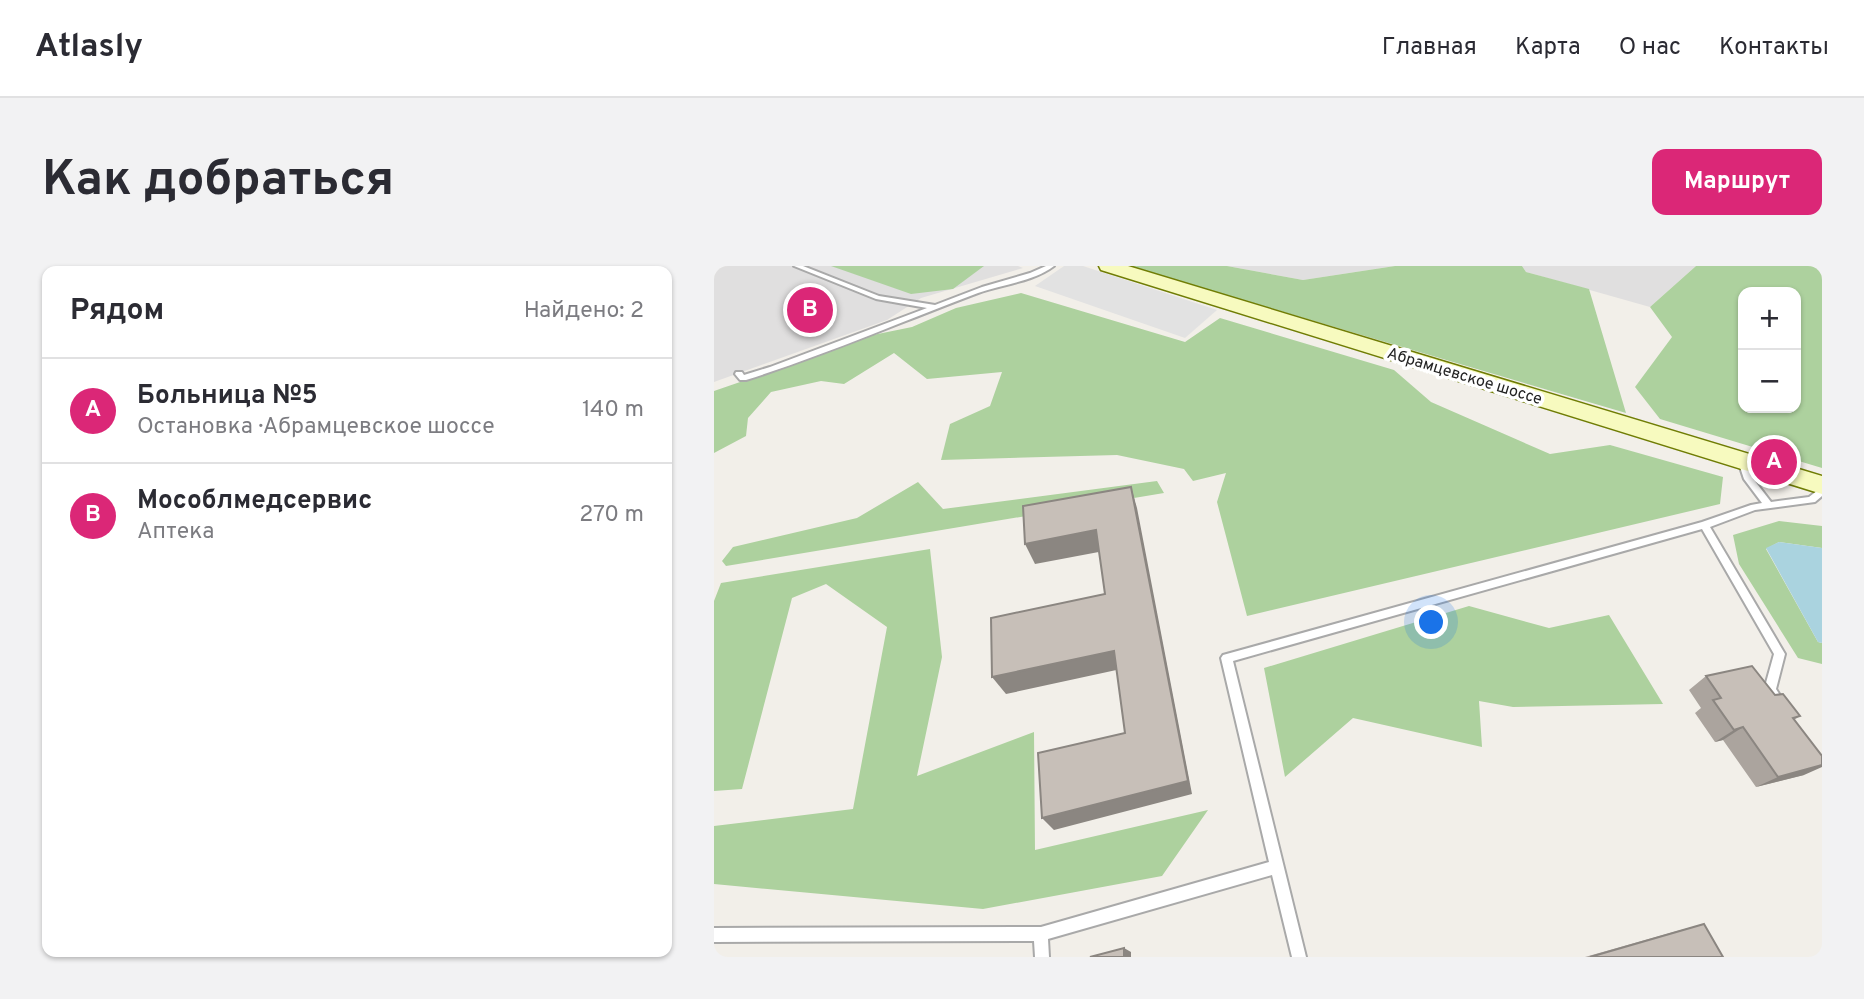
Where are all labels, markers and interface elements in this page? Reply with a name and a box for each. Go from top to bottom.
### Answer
text: Atlasly [35,27,143,69]
text: Главная [1382,33,1477,63]
text: Карта [1515,33,1581,63]
text: О нас [1619,33,1681,63]
text: Контакты [1719,33,1829,63]
button: Маршрут [1652,149,1822,215]
text: Как добраться [42,151,394,213]
pin: B [787,284,833,336]
map controls [1738,287,1801,413]
button: + [1738,287,1801,350]
text: Рядом [70,293,164,330]
text: Найдено: 2 [524,297,644,326]
street label: Абрамцевское шоссе [1384,344,1544,410]
button: − [1738,350,1801,413]
text: Больница №5 [137,380,318,413]
text: A [85,396,101,425]
text: 140 m [582,396,644,425]
text: Остановка · Абрамцевское шоссе [137,413,495,442]
pin: A [1751,436,1797,488]
text: Мособлмедсервис [137,485,372,518]
text: B [85,501,101,530]
text: 270 m [579,501,644,530]
text: Аптека [137,518,214,547]
your location [1414,605,1448,639]

